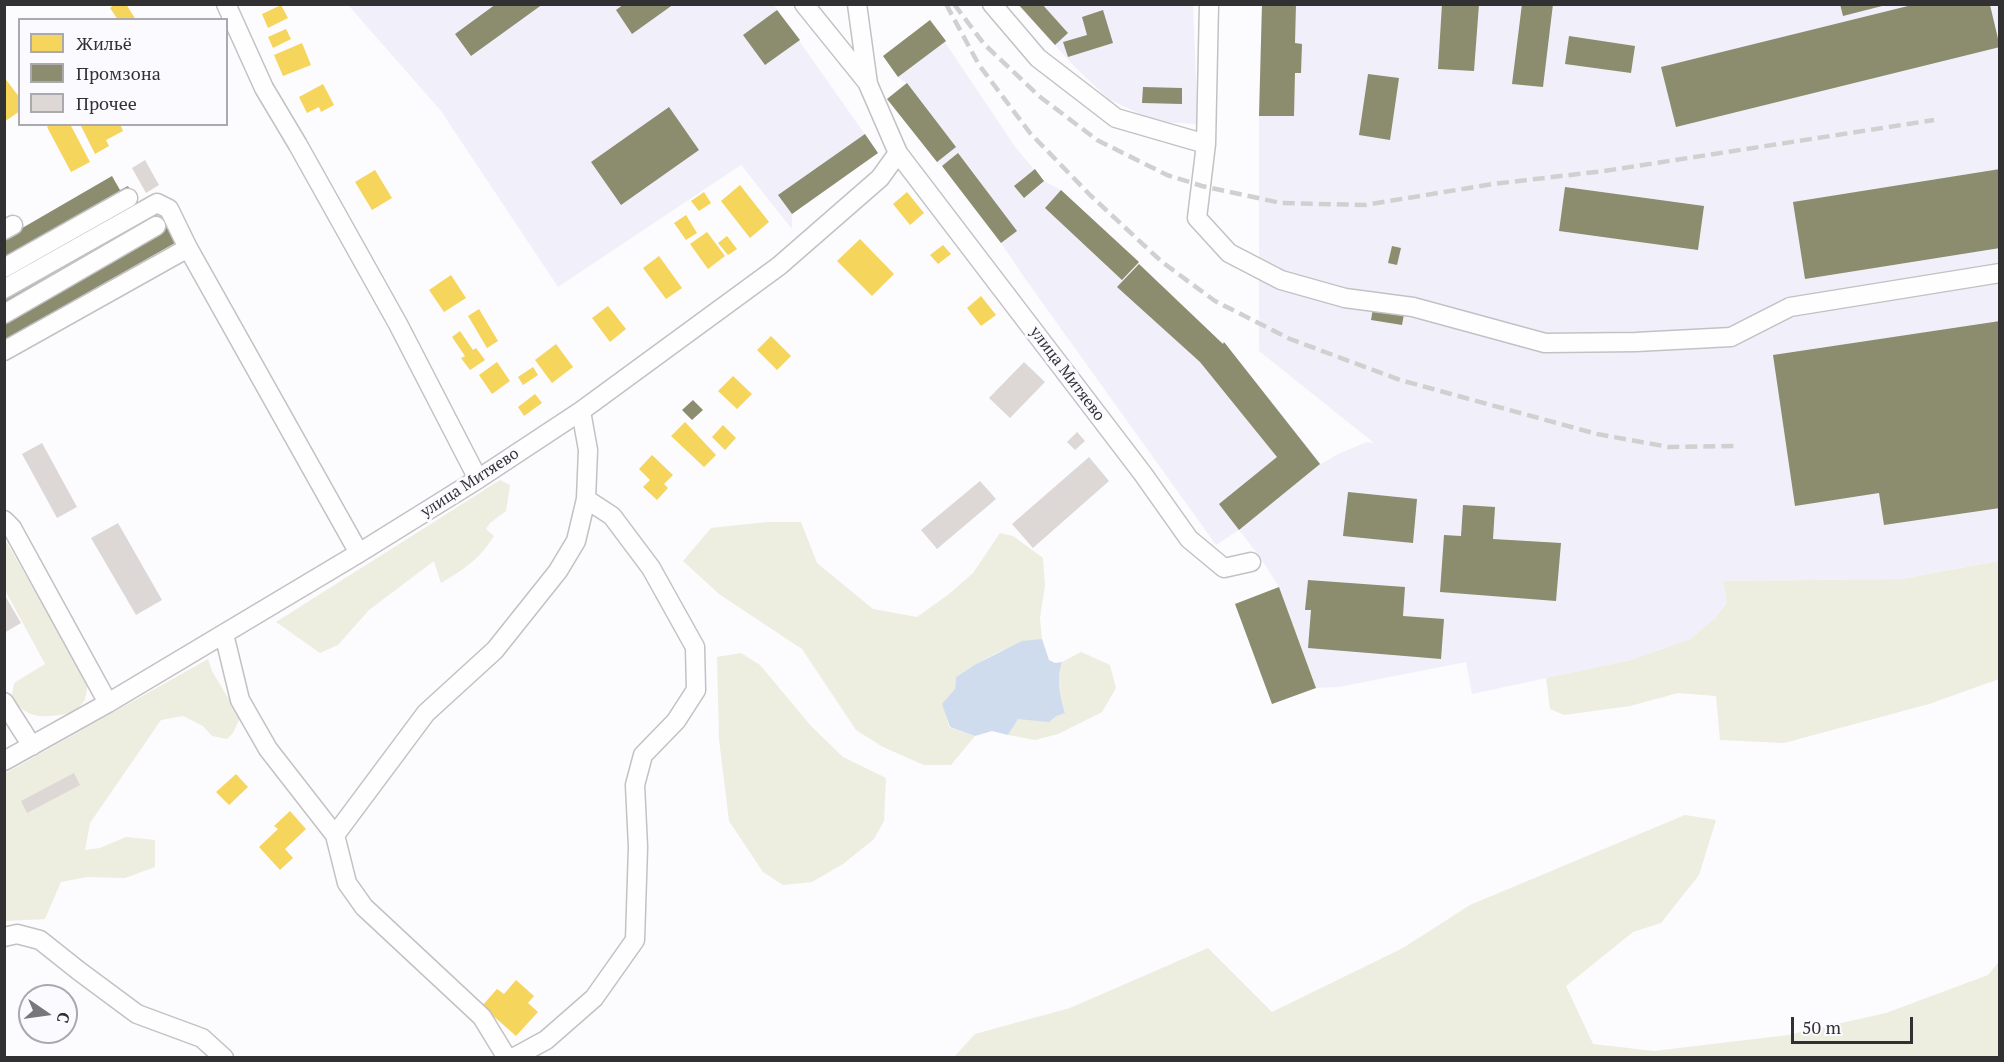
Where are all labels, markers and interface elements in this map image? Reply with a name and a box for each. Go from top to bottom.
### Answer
legend [18,18,228,126]
text: Жильё [76,31,132,55]
text: Промзона [76,61,161,85]
text: Прочее [76,91,137,115]
street label: улица Митяево [1025,323,1109,425]
street label: улица Митяево [417,444,523,522]
north arrow [18,984,78,1044]
scale bar [1794,1005,1916,1043]
text: С [52,1010,75,1025]
text: 50 m [1802,1015,1841,1039]

